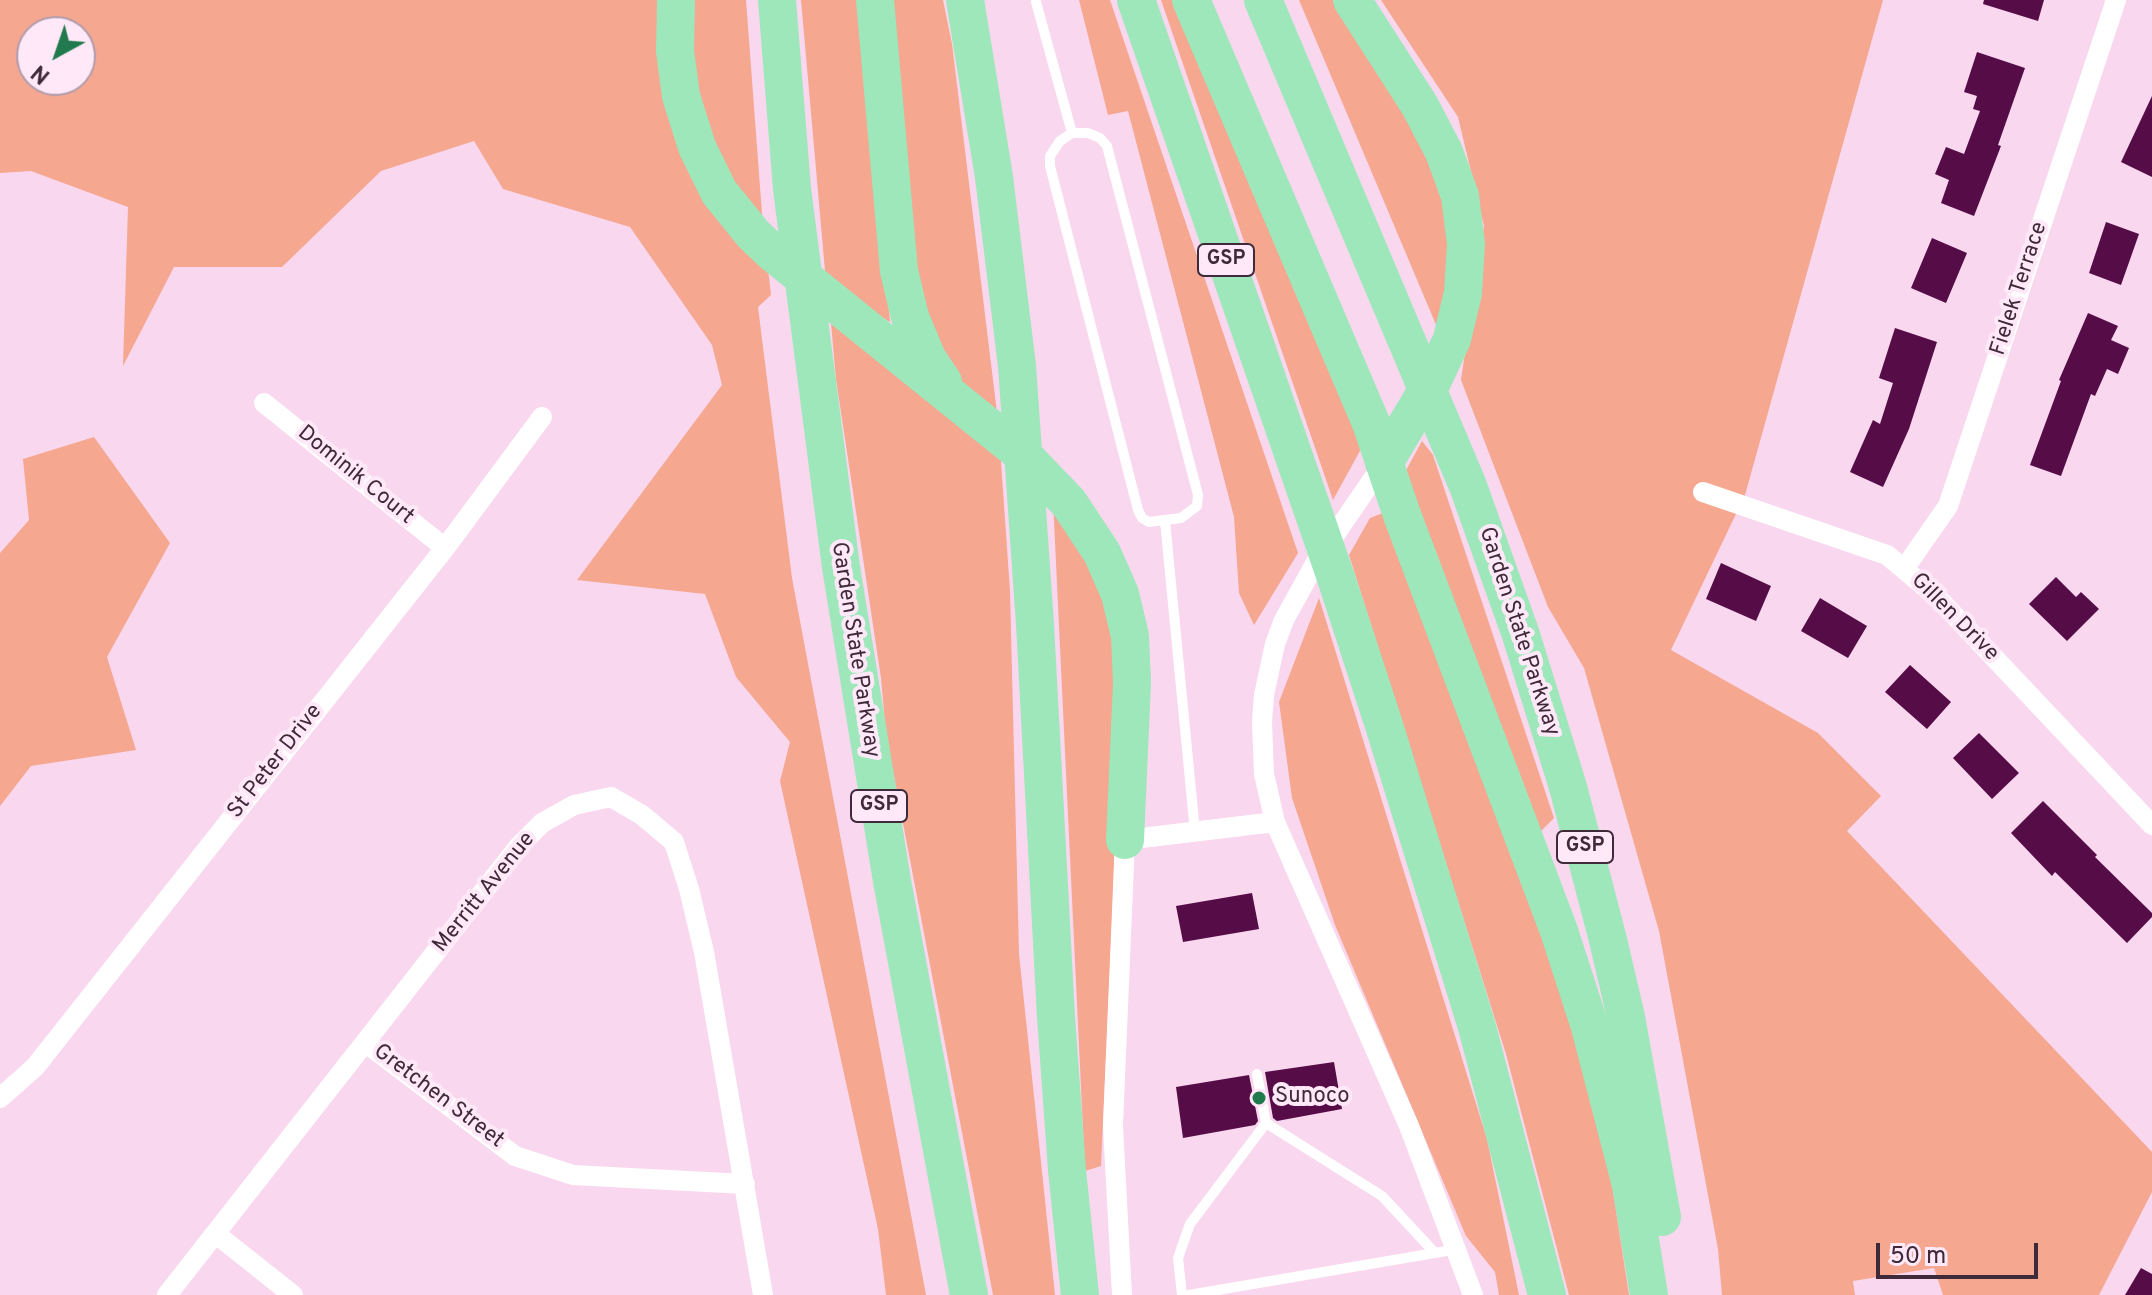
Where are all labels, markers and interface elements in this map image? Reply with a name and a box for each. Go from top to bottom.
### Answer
north arrow [16,16,96,96]
text: N [27,58,56,89]
street label: Fielek Terrace [1986,219,2054,359]
road number: GSP [1198,244,1254,276]
street label: Dominik Court [291,421,419,531]
street label: Garden State Parkway [1472,524,1564,740]
street label: Garden State Parkway [824,540,884,760]
street label: Gillen Drive [1904,568,2004,668]
street label: St Peter Drive [223,700,329,824]
road number: GSP [851,790,907,822]
street label: Merritt Avenue [428,827,542,959]
road number: GSP [1557,831,1613,863]
street label: Gretchen Street [367,1039,509,1155]
place label: Sunoco [1275,1085,1350,1111]
marker: Sunoco [1250,1089,1268,1107]
scale bar [1880,1227,2042,1277]
text: 50 m [1890,1242,1946,1272]

